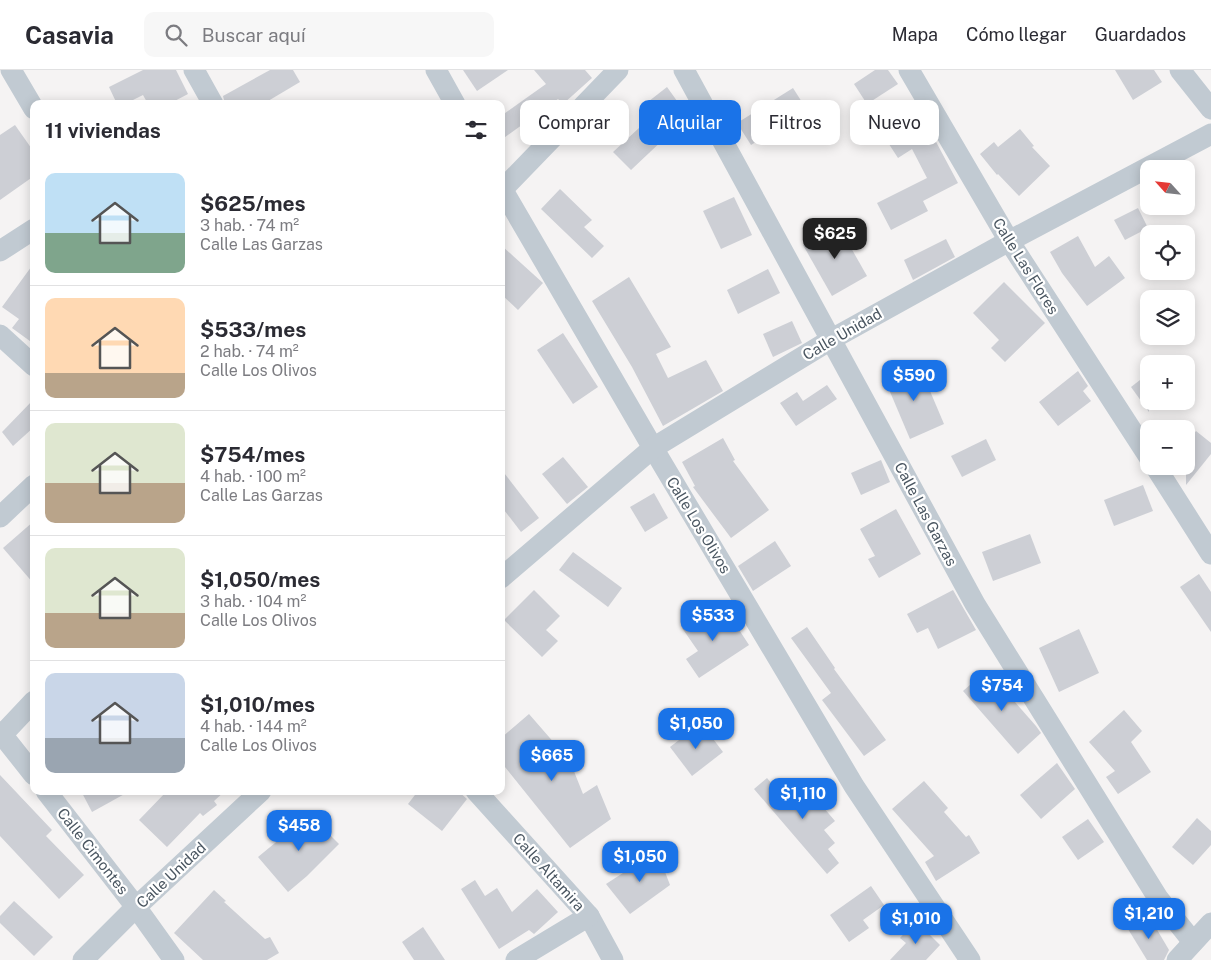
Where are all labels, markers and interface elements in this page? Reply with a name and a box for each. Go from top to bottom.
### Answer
search box [144,12,494,57]
text: Casavia [25,21,114,49]
icon: search [162,21,190,49]
text: Buscar aquí [202,24,305,46]
text: Mapa [892,24,938,45]
text: Cómo llegar [966,24,1067,45]
text: Guardados [1095,24,1186,45]
chip: Comprar [520,100,629,145]
chip: Alquilar [639,100,741,145]
chip: Filtros [751,100,840,145]
chip: Nuevo [850,100,939,145]
icon: filters [462,116,490,144]
text: 11 viviendas [45,118,161,143]
north arrow [1140,160,1195,215]
map controls [1140,160,1195,475]
text: $625/mes [200,191,306,216]
icon: home [85,193,145,253]
street label: Calle Las Flores [990,215,1062,317]
text: 3 hab. · 74 m² [200,216,299,235]
pin: $625 [805,218,865,260]
text: $625 [814,224,856,243]
button: locate [1140,225,1195,280]
text: Calle Las Garzas [200,235,323,254]
button: layers [1140,290,1195,345]
street label: Calle Unidad [800,305,884,363]
text: $533/mes [200,317,306,342]
icon: home [85,318,145,378]
text: 2 hab. · 74 m² [200,342,299,361]
button: + [1140,355,1195,410]
pin: $590 [884,360,944,402]
text: Calle Los Olivos [200,361,317,380]
text: $590 [893,366,935,385]
button: − [1140,420,1195,475]
text: $754/mes [200,442,305,467]
icon: home [85,443,145,503]
street label: Calle Las Garzas [891,459,961,569]
text: 4 hab. · 100 m² [200,467,306,486]
street label: Calle Los Olivos [663,474,735,576]
text: Calle Las Garzas [200,486,323,505]
text: $1,050/mes [200,567,320,592]
icon: home [85,568,145,628]
text: 3 hab. · 104 m² [200,592,306,611]
pin: $533 [683,600,743,642]
text: $533 [692,606,734,625]
text: Calle Los Olivos [200,611,317,630]
pin: $754 [972,670,1032,712]
text: $754 [981,676,1023,695]
text: $1,010/mes [200,692,315,717]
icon: home [85,693,145,753]
pin: $1,050 [655,708,737,750]
text: $1,050 [669,714,723,733]
text: 4 hab. · 144 m² [200,717,307,736]
text: Calle Los Olivos [200,736,317,755]
pin: $665 [522,740,582,782]
text: $665 [531,746,573,765]
pin: $1,110 [762,778,844,820]
text: $1,110 [780,784,826,803]
street label: Calle Cimontes [54,805,132,897]
pin: $458 [269,810,329,852]
text: $458 [278,816,320,835]
street label: Calle Altamira [510,830,588,914]
street label: Calle Unidad [133,839,209,911]
pin: $1,050 [599,840,681,883]
text: $1,050 [613,847,667,866]
pin: $1,210 [1108,898,1190,940]
pin: $1,010 [875,902,957,945]
text: $1,210 [1124,904,1174,923]
text: $1,010 [891,909,941,928]

